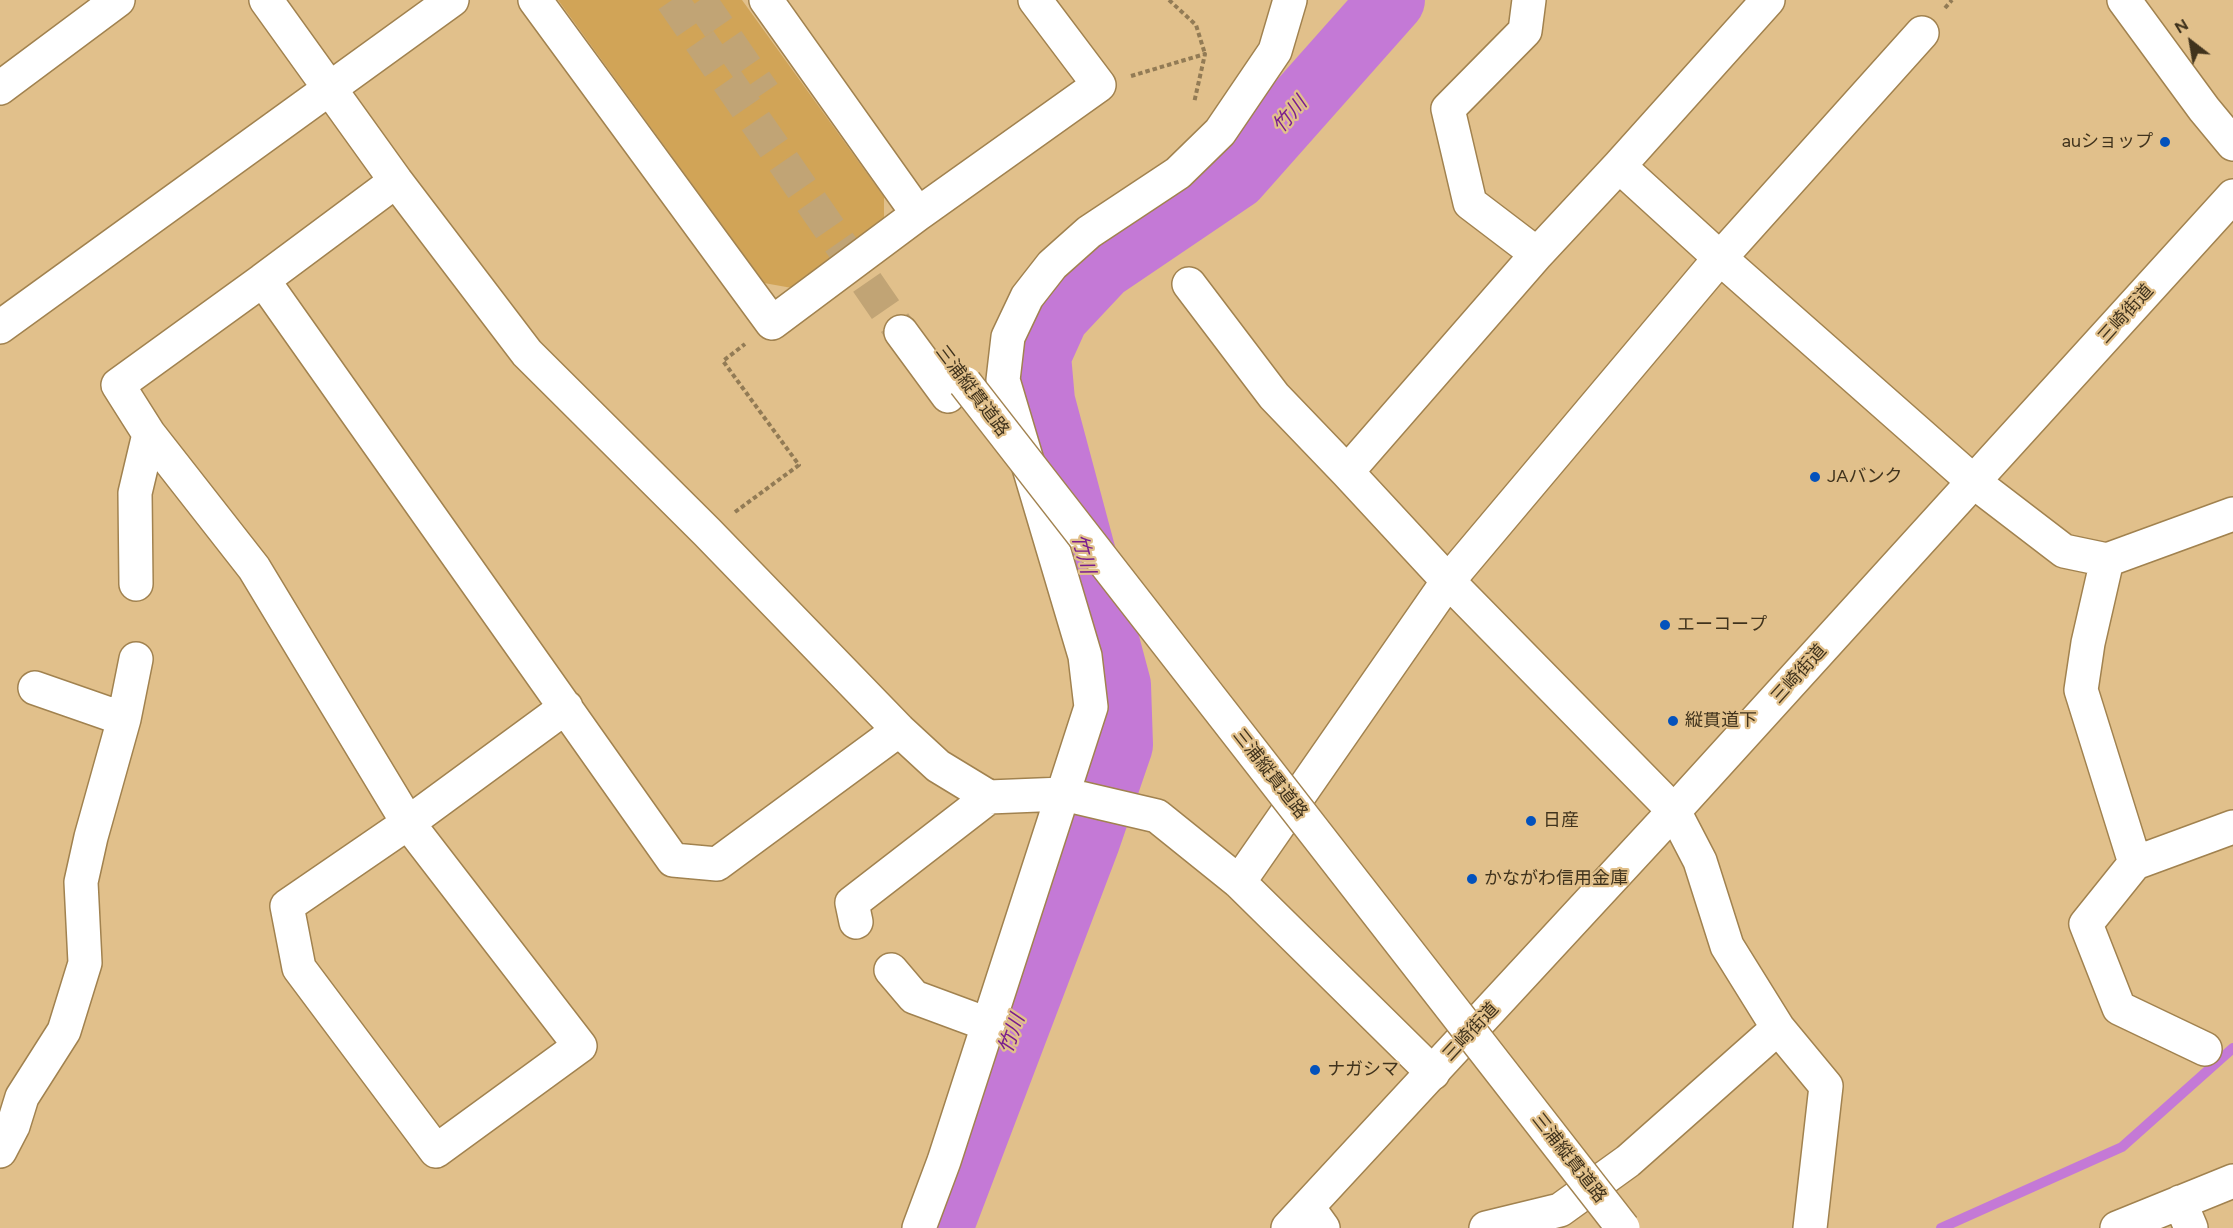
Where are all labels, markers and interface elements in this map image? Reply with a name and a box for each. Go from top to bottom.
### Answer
north arrow [2161,12,2221,72]
text: N [2171,15,2192,37]
water label: 竹川 [1268,92,1312,138]
place label: auショップ [2062,131,2153,153]
marker: auショップ [2158,135,2172,149]
street label: 三崎街道 [2094,280,2158,348]
street label: 三浦縦貫道路 [931,341,1013,441]
place label: JAバンク [1827,466,1902,488]
marker: JAバンク [1808,470,1822,484]
water label: 竹川 [1066,532,1100,576]
place label: エーコープ [1677,614,1767,636]
marker: エーコープ [1658,618,1672,632]
street label: 三崎街道 [1767,640,1831,708]
place label: 縦貫道下 [1685,710,1757,732]
marker: 縦貫道下 [1666,714,1680,728]
street label: 三浦縦貫道路 [1228,725,1312,823]
place label: 日産 [1543,810,1579,832]
marker: 日産 [1524,814,1538,828]
place label: かながわ信用金庫 [1484,868,1628,890]
marker: かながわ信用金庫 [1465,872,1479,886]
street label: 三崎街道 [1439,998,1503,1066]
water label: 竹川 [994,1011,1030,1057]
place label: ナガシマ [1327,1059,1399,1081]
marker: ナガシマ [1308,1063,1322,1077]
street label: 三浦縦貫道路 [1527,1109,1611,1207]

